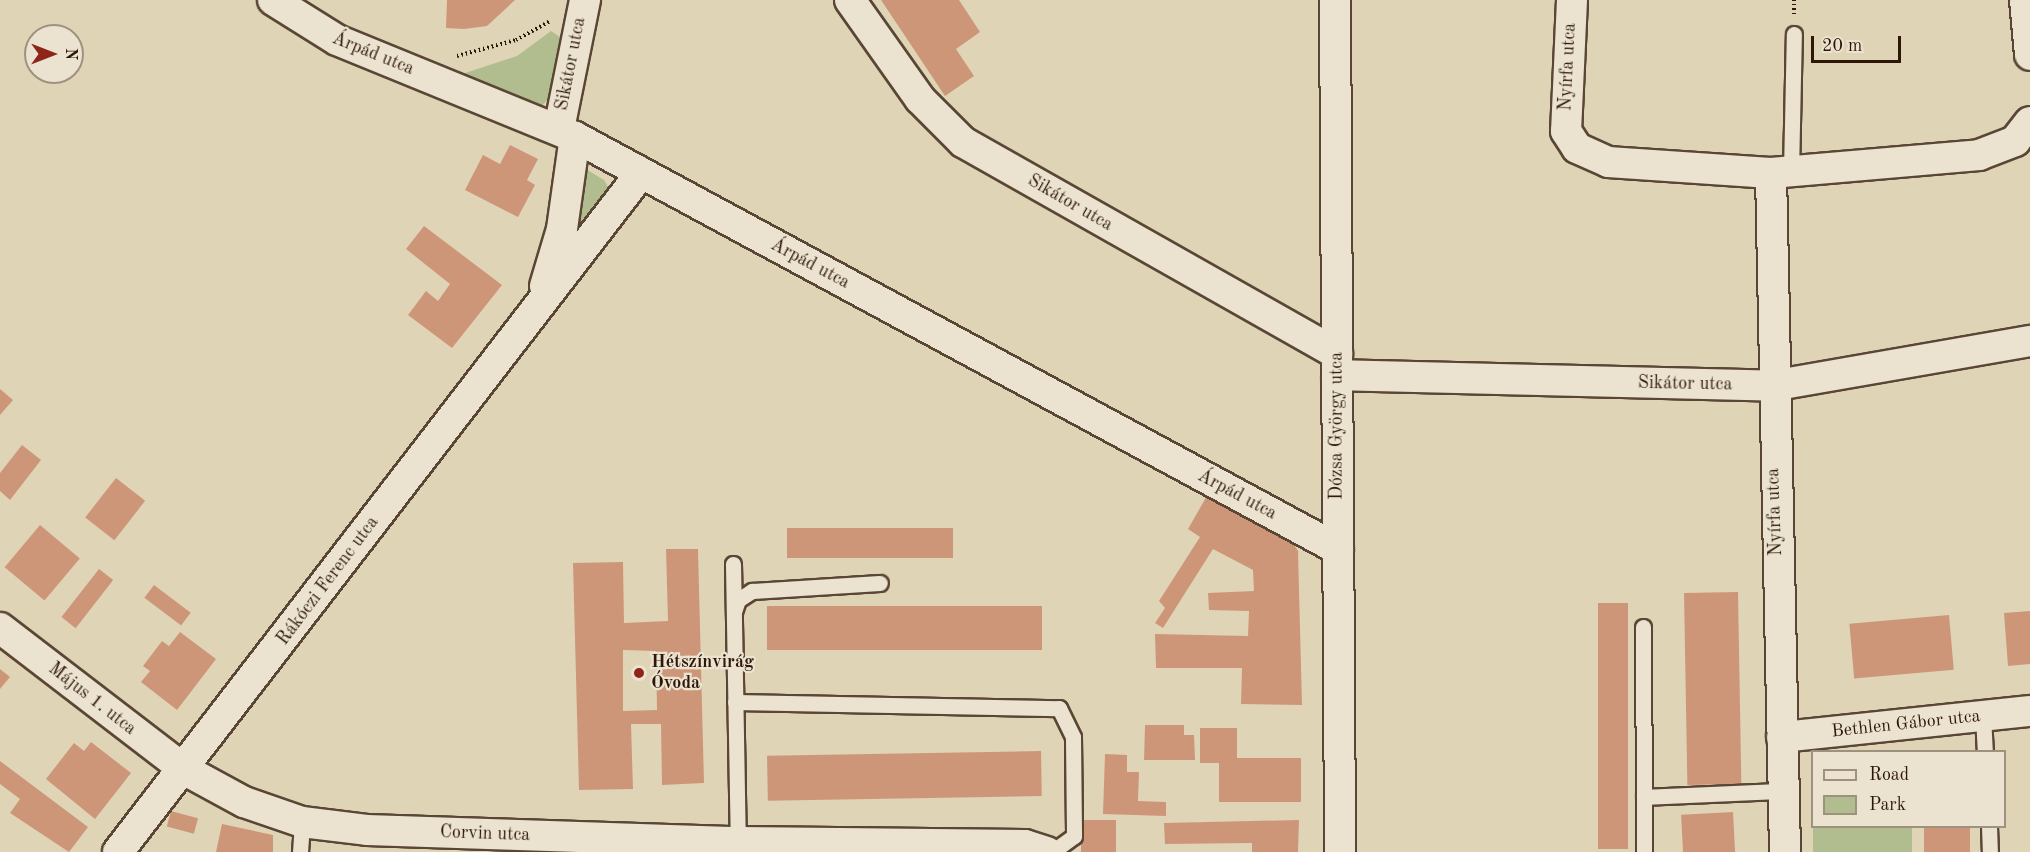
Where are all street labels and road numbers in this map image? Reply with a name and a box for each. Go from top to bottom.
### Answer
street label: Sikátor utca [551,16,591,112]
street label: Nyírfa utca [1555,22,1581,112]
street label: Árpád utca [329,28,417,80]
street label: Sikátor utca [1024,170,1116,236]
street label: Árpád utca [767,234,853,294]
street label: Dózsa György utca [1326,352,1348,500]
street label: Sikátor utca [1638,372,1732,396]
street label: Árpád utca [1194,465,1280,525]
street label: Nyírfa utca [1763,468,1787,556]
street label: Rákóczi Ferenc utca [272,512,384,650]
street label: Május 1. utca [44,658,140,740]
street label: Bethlen Gábor utca [1830,705,1982,743]
street label: Corvin utca [440,822,530,846]

